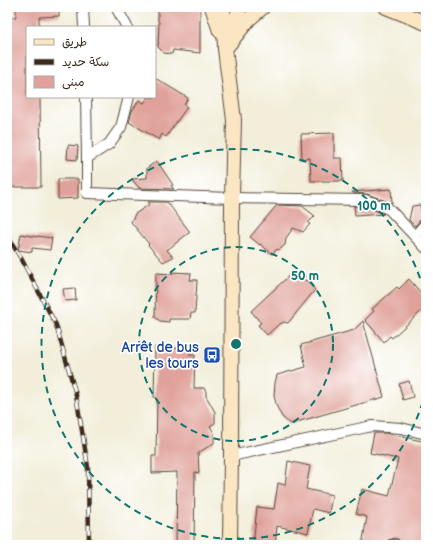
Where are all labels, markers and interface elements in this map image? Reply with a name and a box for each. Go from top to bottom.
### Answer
legend [26,26,156,98]
text: طريق [62,35,87,50]
text: سكة حديد [62,55,109,70]
text: مبنى [62,75,85,90]
text: 100 m [357,199,391,214]
text: 50 m [291,269,319,284]
centre of rings [229,337,243,351]
place label: Arrêt de bus les tours [122,339,199,372]
bus stop icon: Arrêt de bus les tours [202,345,222,365]

